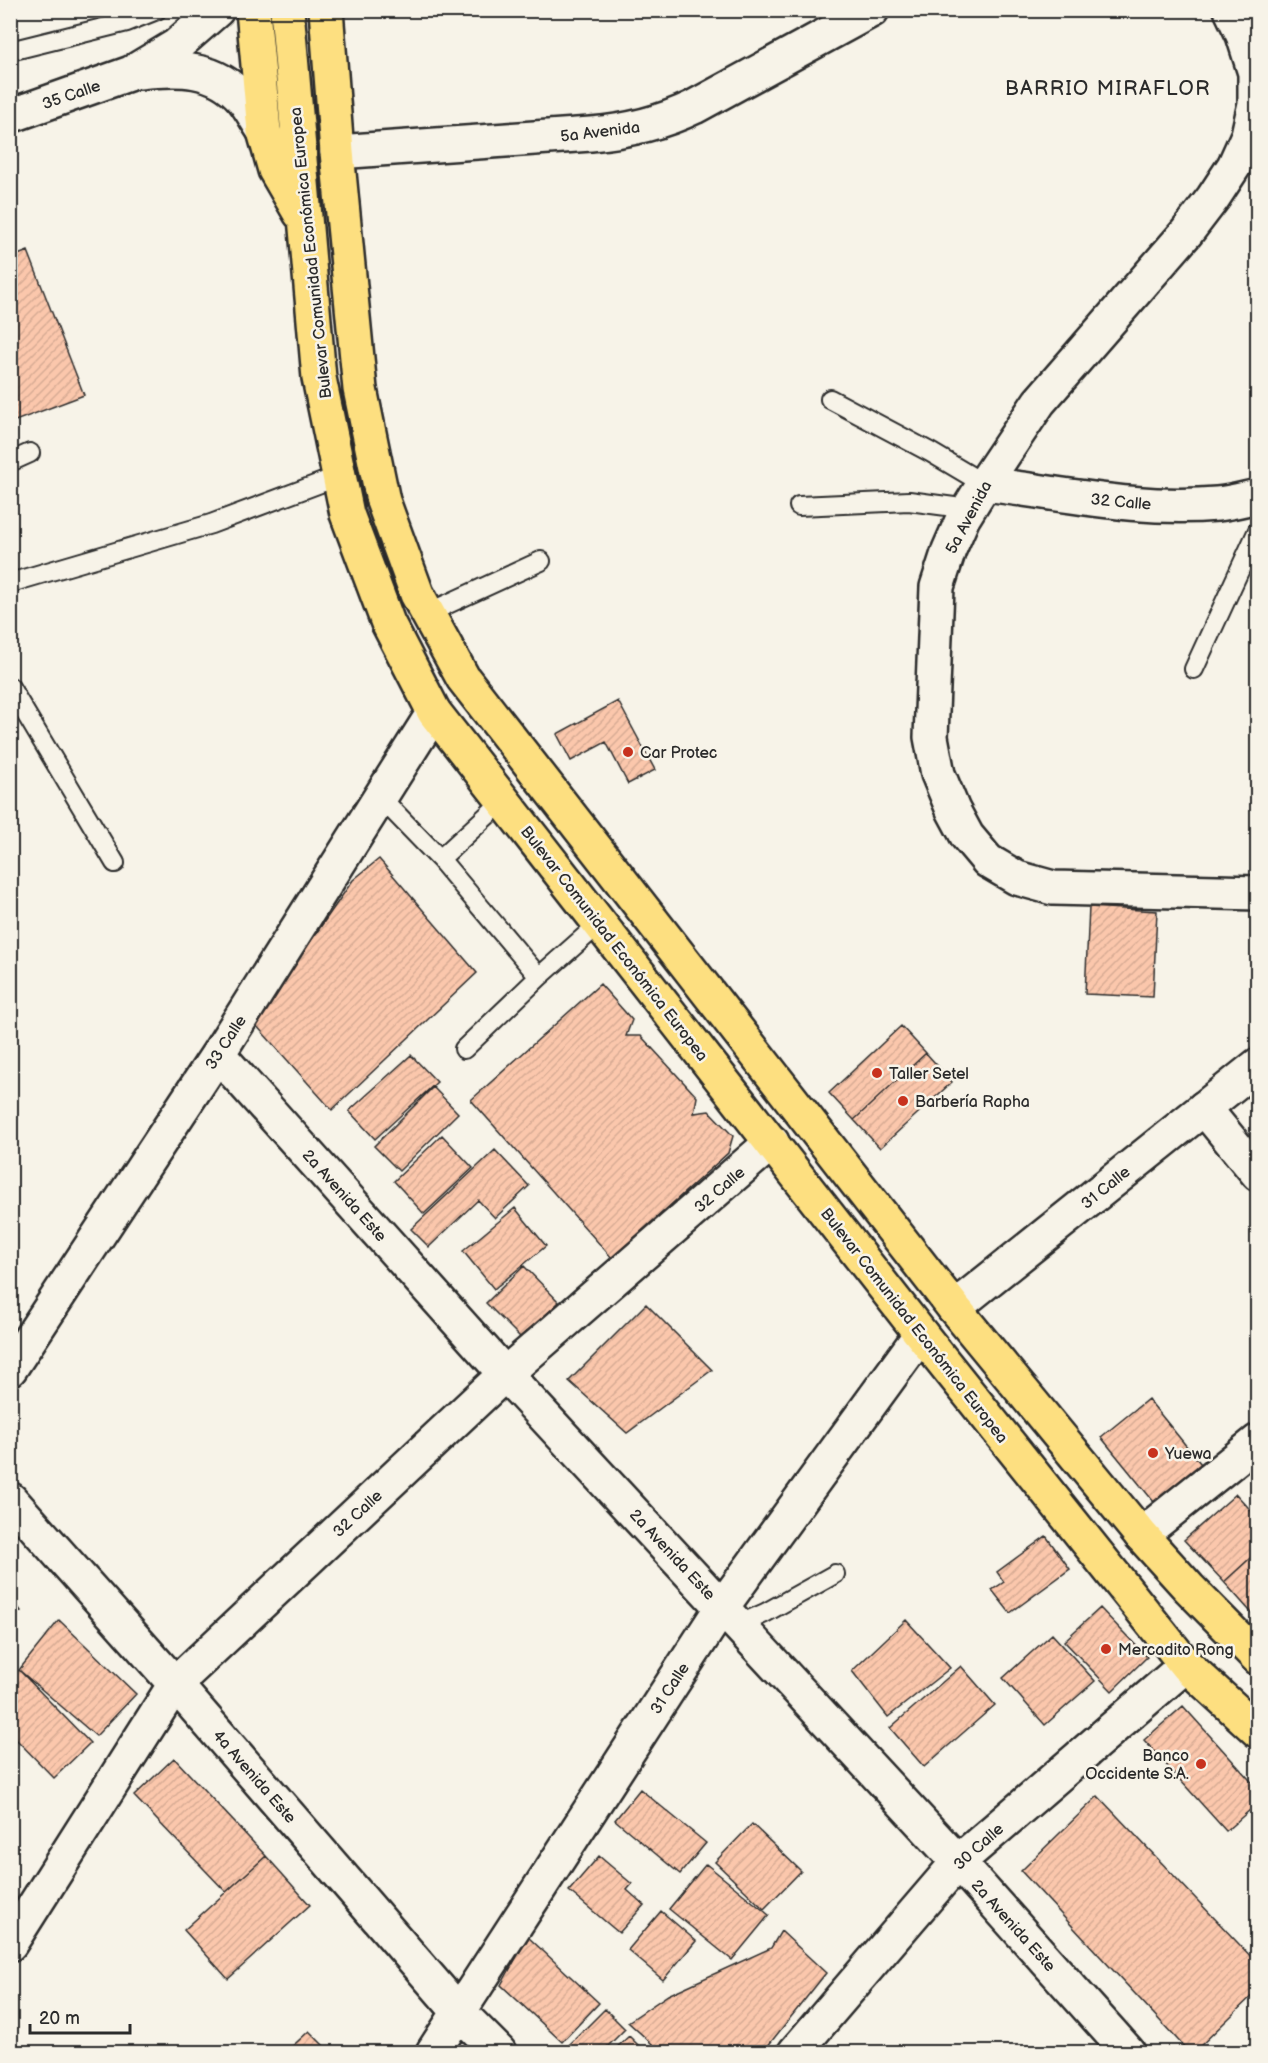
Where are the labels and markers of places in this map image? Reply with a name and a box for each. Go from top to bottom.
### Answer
place label: Car Protec [640,744,717,763]
marker: Car Protec [621,745,635,759]
place label: Taller Setel [889,1065,969,1084]
marker: Taller Setel [870,1066,884,1080]
place label: Barbería Rapha [915,1093,1030,1112]
marker: Barbería Rapha [896,1094,910,1108]
place label: Yuewa [1164,1445,1212,1464]
marker: Yuewa [1146,1446,1160,1460]
place label: Mercadito Rong [1118,1641,1234,1660]
marker: Mercadito Rong [1099,1642,1113,1656]
place label: Banco Occidente S.A. [1085,1747,1189,1784]
marker: Banco Occidente S.A. [1194,1757,1208,1771]

